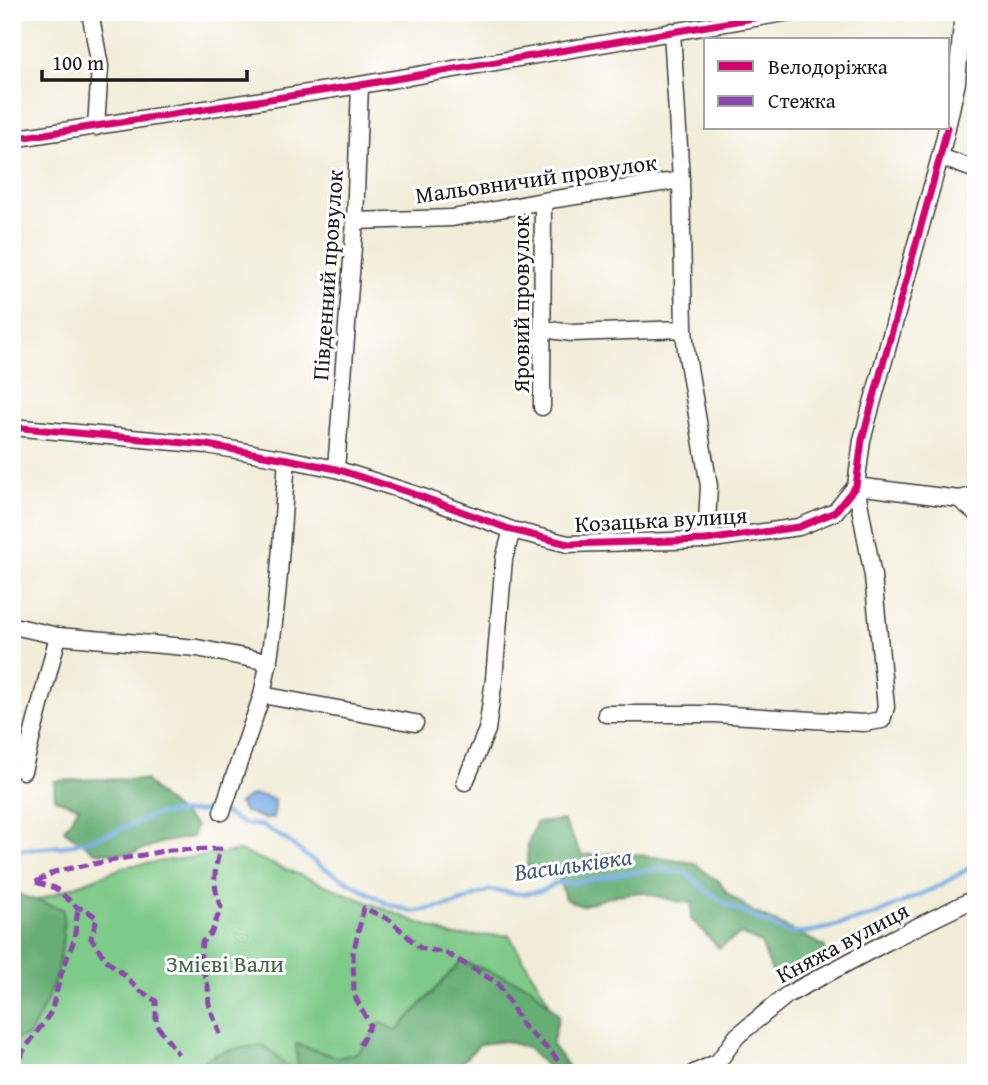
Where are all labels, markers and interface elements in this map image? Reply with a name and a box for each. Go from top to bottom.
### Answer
scale bar [42,38,247,82]
legend [704,38,950,130]
text: 100 m [52,47,104,78]
text: Велодоріжка [768,51,888,82]
text: Стежка [768,85,836,116]
street label: Мальовничий провулок [413,145,659,211]
street label: Південний провулок [303,168,351,382]
street label: Яровий провулок [504,215,537,394]
street label: Козацька вулиця [574,498,748,540]
water label: Васильківка [511,838,634,890]
street label: Княжа вулиця [770,893,914,991]
park label: Змієві Вали [166,947,284,980]

